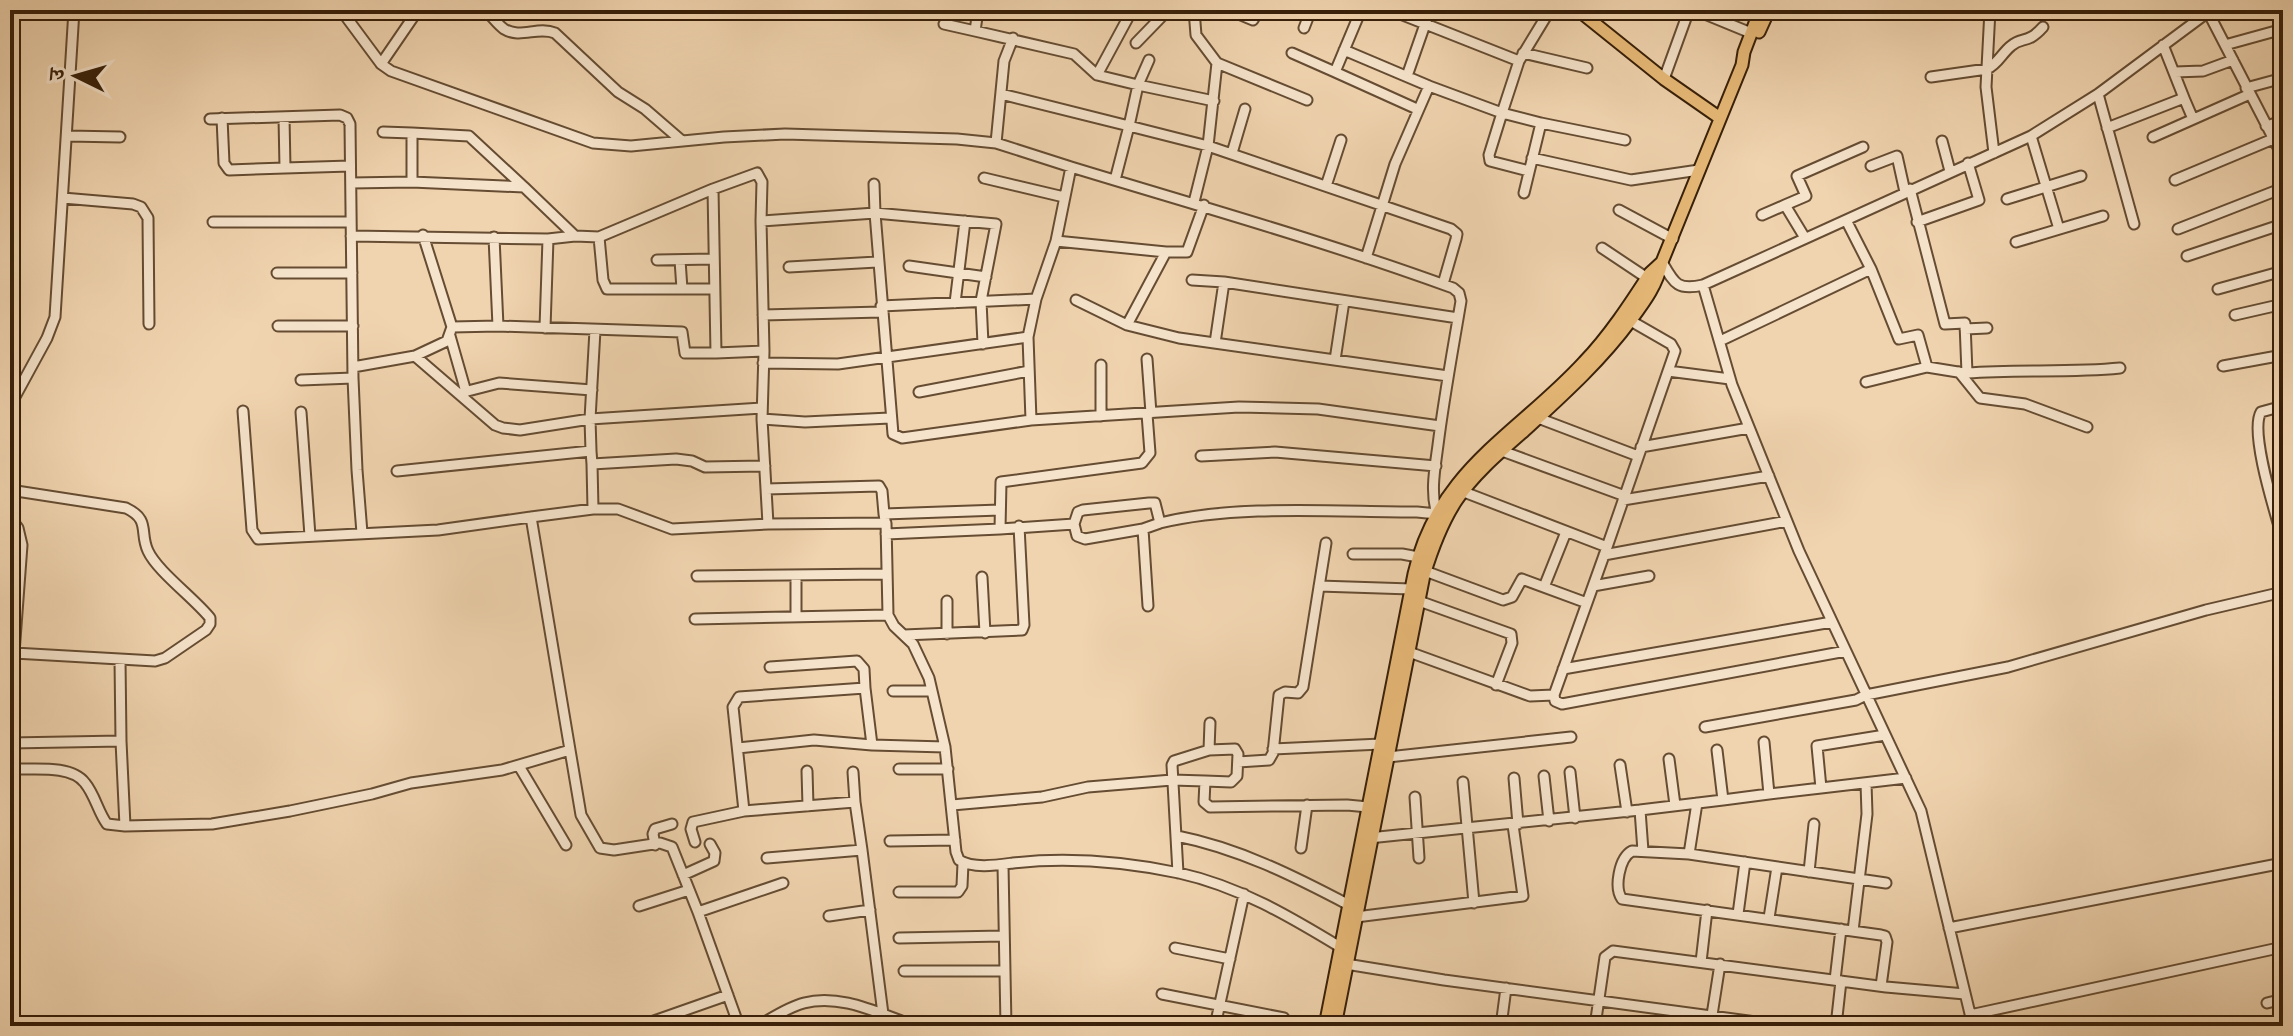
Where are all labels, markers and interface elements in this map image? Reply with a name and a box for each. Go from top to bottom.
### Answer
north arrow [36,36,116,116]
text: उ [42,66,71,83]

